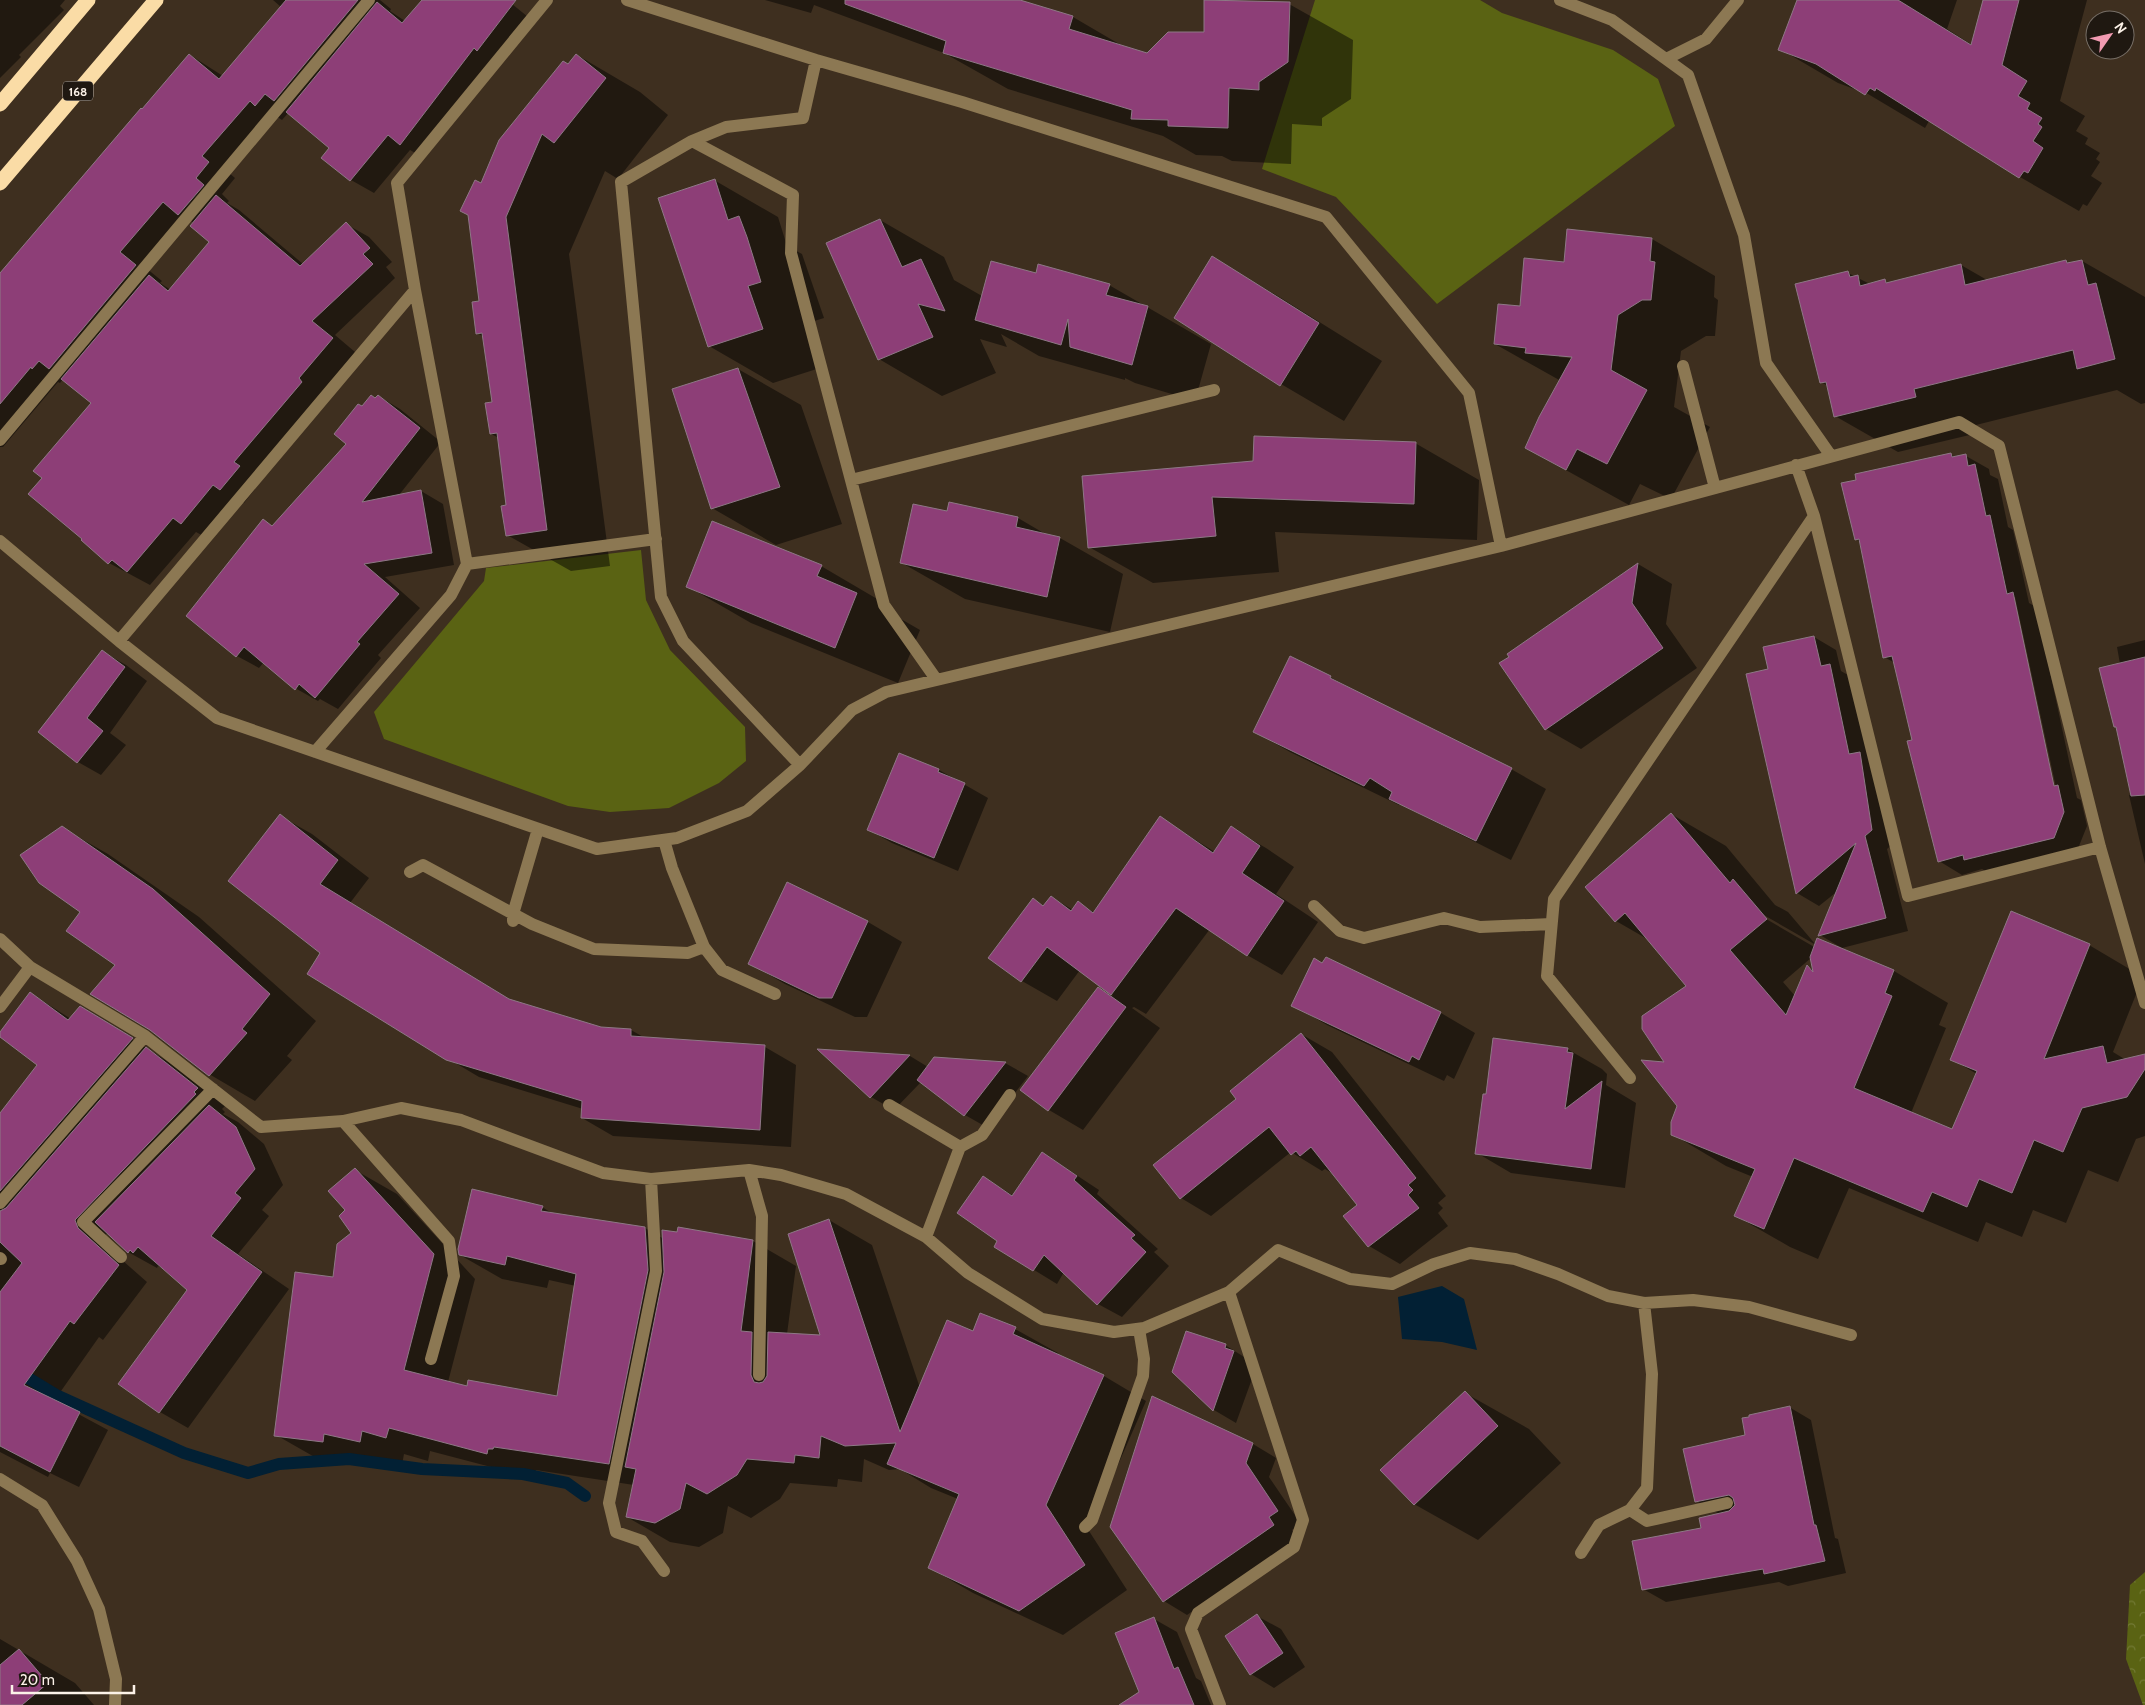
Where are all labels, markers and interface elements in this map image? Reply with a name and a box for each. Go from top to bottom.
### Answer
north arrow [2085,10,2135,60]
text: N [2111,19,2131,37]
road number: 168 [63,82,93,100]
scale bar [12,1662,135,1694]
text: 20 m [20,1671,55,1689]

